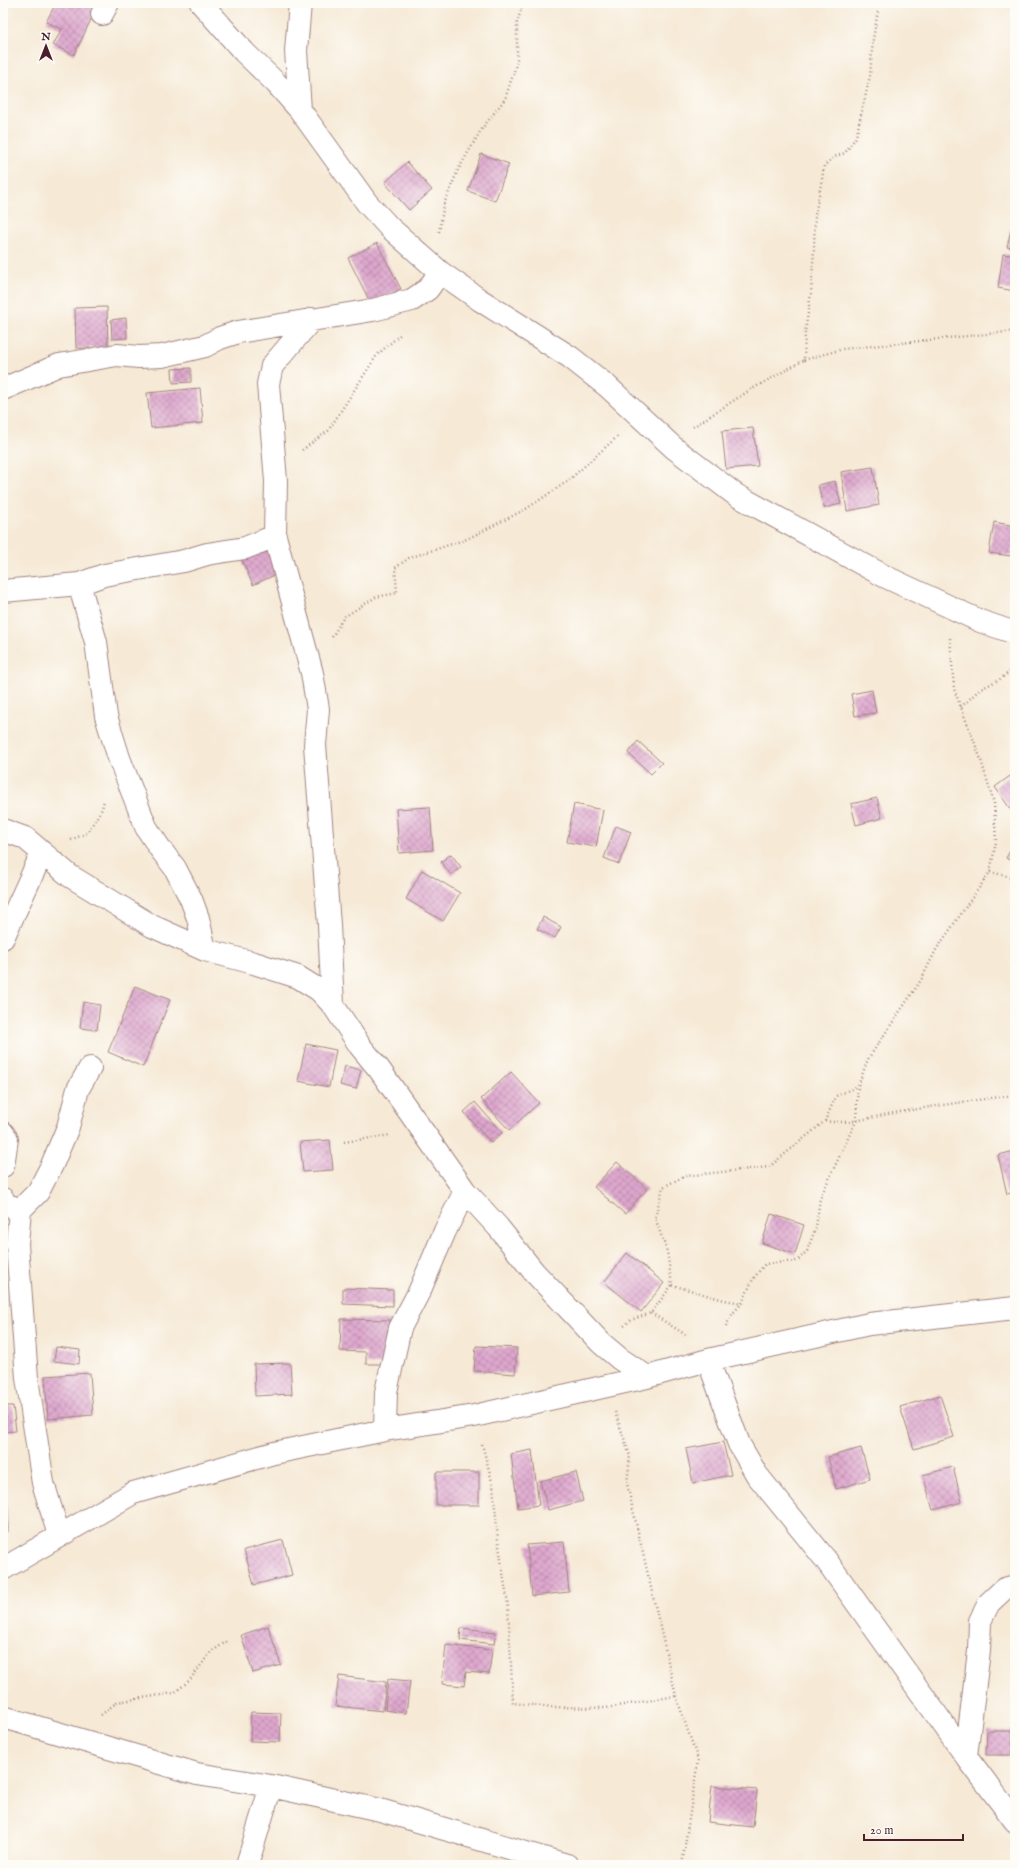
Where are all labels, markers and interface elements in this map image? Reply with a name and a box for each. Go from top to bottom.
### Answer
north arrow [26,26,66,66]
text: N [40,30,51,44]
scale bar [864,1816,963,1842]
text: 20 m [870,1823,893,1838]

